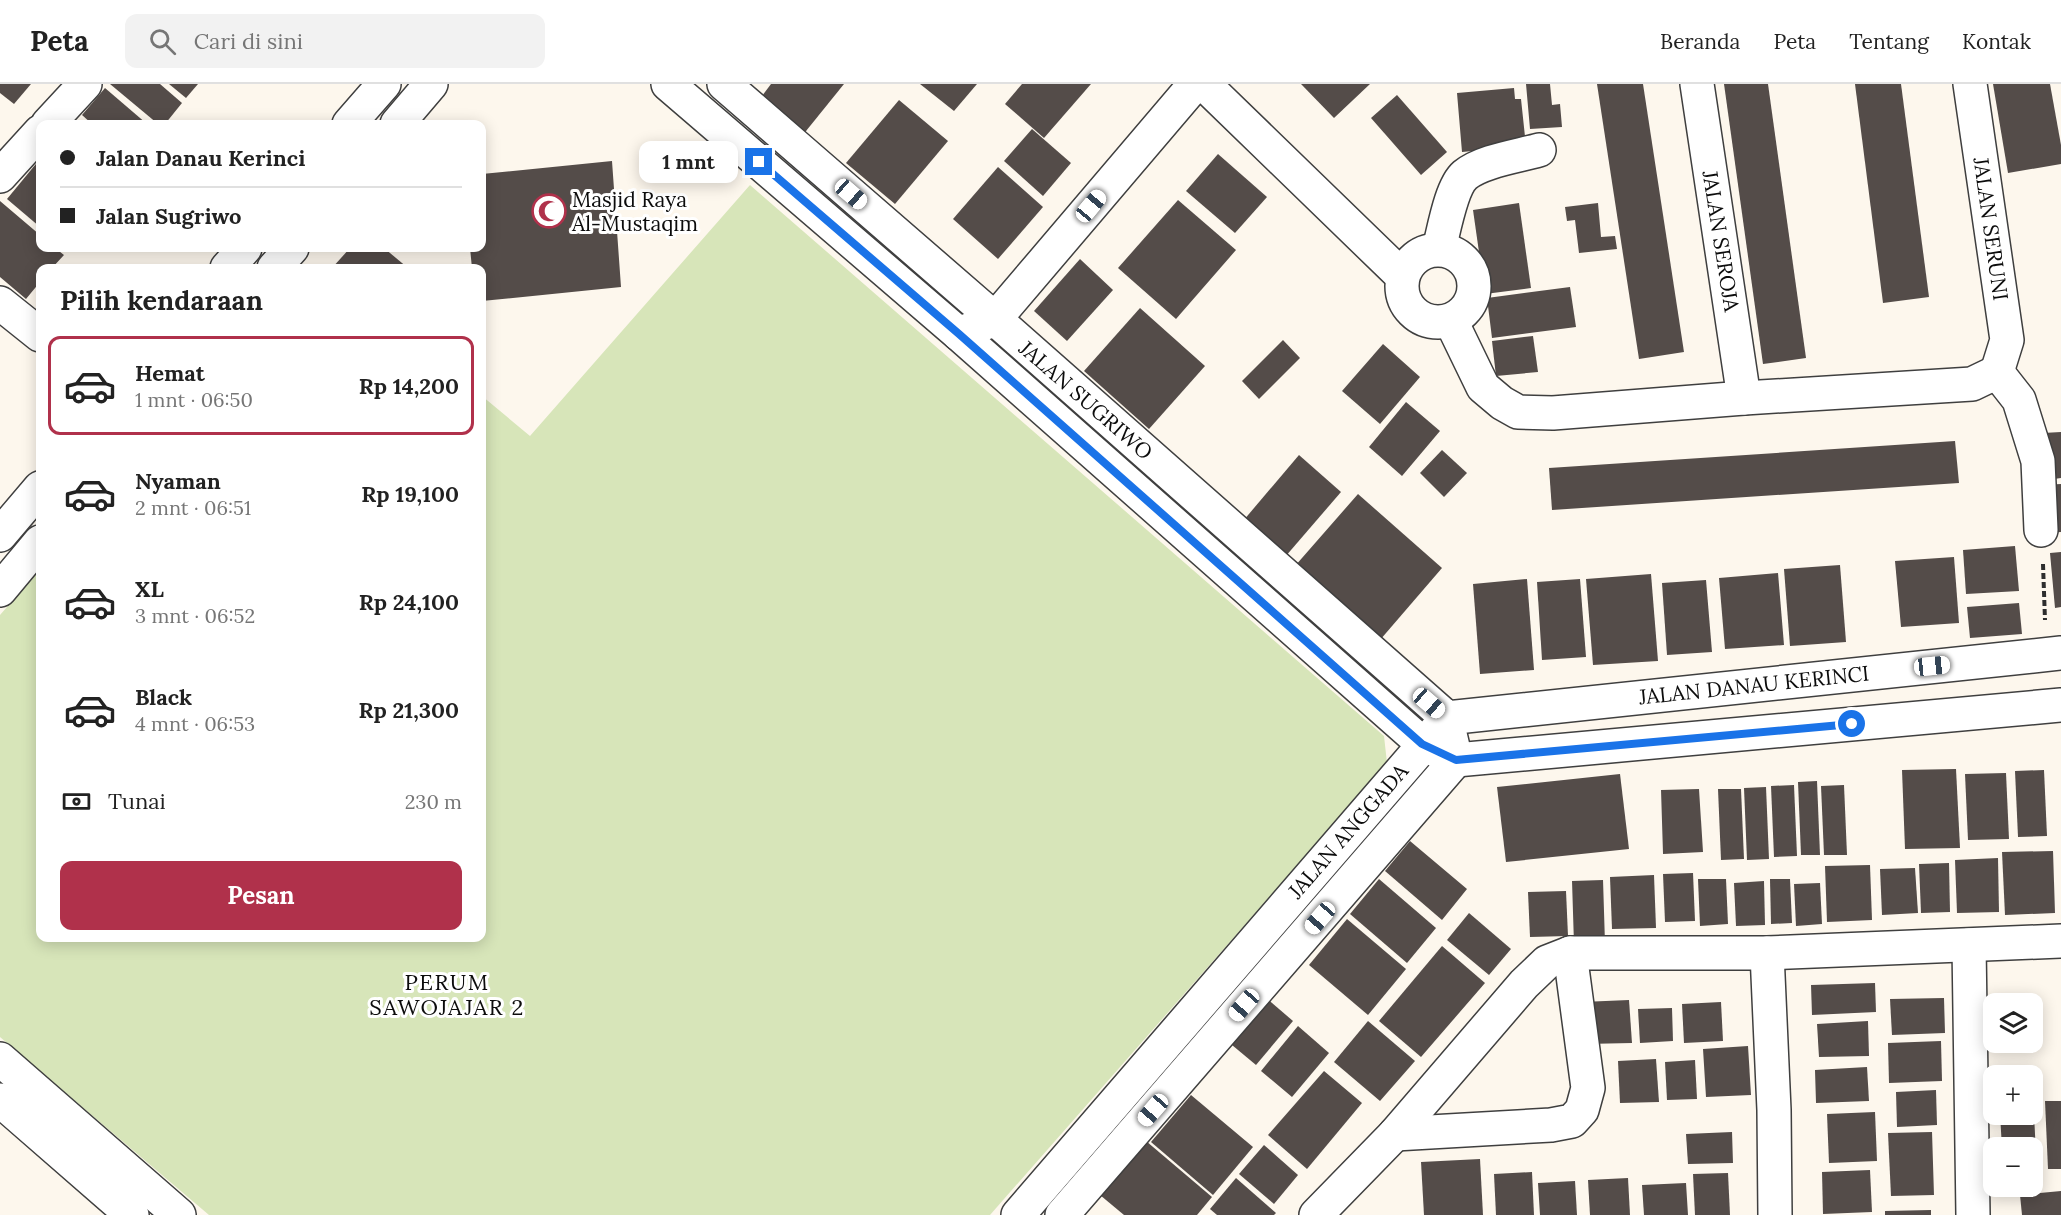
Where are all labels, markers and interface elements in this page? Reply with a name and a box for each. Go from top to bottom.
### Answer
search box [125,14,545,68]
text: Peta [30,23,89,59]
icon: search [146,25,179,58]
text: Cari di sini [194,27,303,55]
text: Beranda [1660,28,1740,55]
text: Peta [1773,28,1816,55]
text: Tentang [1849,28,1929,55]
text: Kontak [1962,28,2031,55]
callout: 1 mnt [639,141,738,183]
text: Jalan Danau Kerinci [96,144,305,172]
route end [745,148,772,175]
text: 1 mnt [662,149,715,174]
street label: JALAN SERUNI [1967,155,2014,302]
street label: JALAN SEROJA [1696,168,1746,314]
car [832,175,870,213]
place label: Masjid Raya Al-Mustaqim [571,186,698,237]
car [1073,186,1109,226]
mosque icon: Masjid Raya Al-Mustaqim [531,193,567,229]
text: Jalan Sugriwo [96,202,242,230]
text: Pilih kendaraan [60,283,263,317]
street label: JALAN SUGRIWO [1013,334,1158,465]
icon: car [63,359,117,413]
text: Hemat [135,359,205,387]
text: Rp 14,200 [359,372,459,400]
text: 1 mnt · 06:50 [135,387,253,412]
icon: car [63,467,117,521]
text: Nyaman [135,467,221,495]
text: Rp 19,100 [361,480,459,508]
text: 2 mnt · 06:51 [135,495,251,520]
icon: car [63,575,117,629]
text: XL [135,575,164,603]
text: Rp 24,100 [359,588,459,616]
text: 3 mnt · 06:52 [135,603,255,628]
car [1913,655,1951,677]
street label: JALAN DANAU KERINCI [1637,659,1870,711]
icon: car [63,683,117,737]
text: Black [135,683,192,711]
car [1410,684,1448,722]
text: Rp 21,300 [359,696,459,724]
route start [1838,710,1865,737]
text: 4 mnt · 06:53 [135,711,255,736]
street label: JALAN ANGGADA [1281,757,1414,905]
icon: cash [60,785,93,818]
text: Tunai [108,787,166,815]
text: 230 m [405,789,462,814]
button: Pesan [60,861,462,930]
car [1301,899,1339,937]
district label: PERUM SAWOJAJAR 2 [369,968,525,1021]
car [1225,986,1263,1024]
map controls [1983,993,2043,1197]
button: layers [1983,993,2043,1053]
button: + [1983,1065,2043,1125]
car [1134,1091,1172,1129]
button: − [1983,1137,2043,1197]

